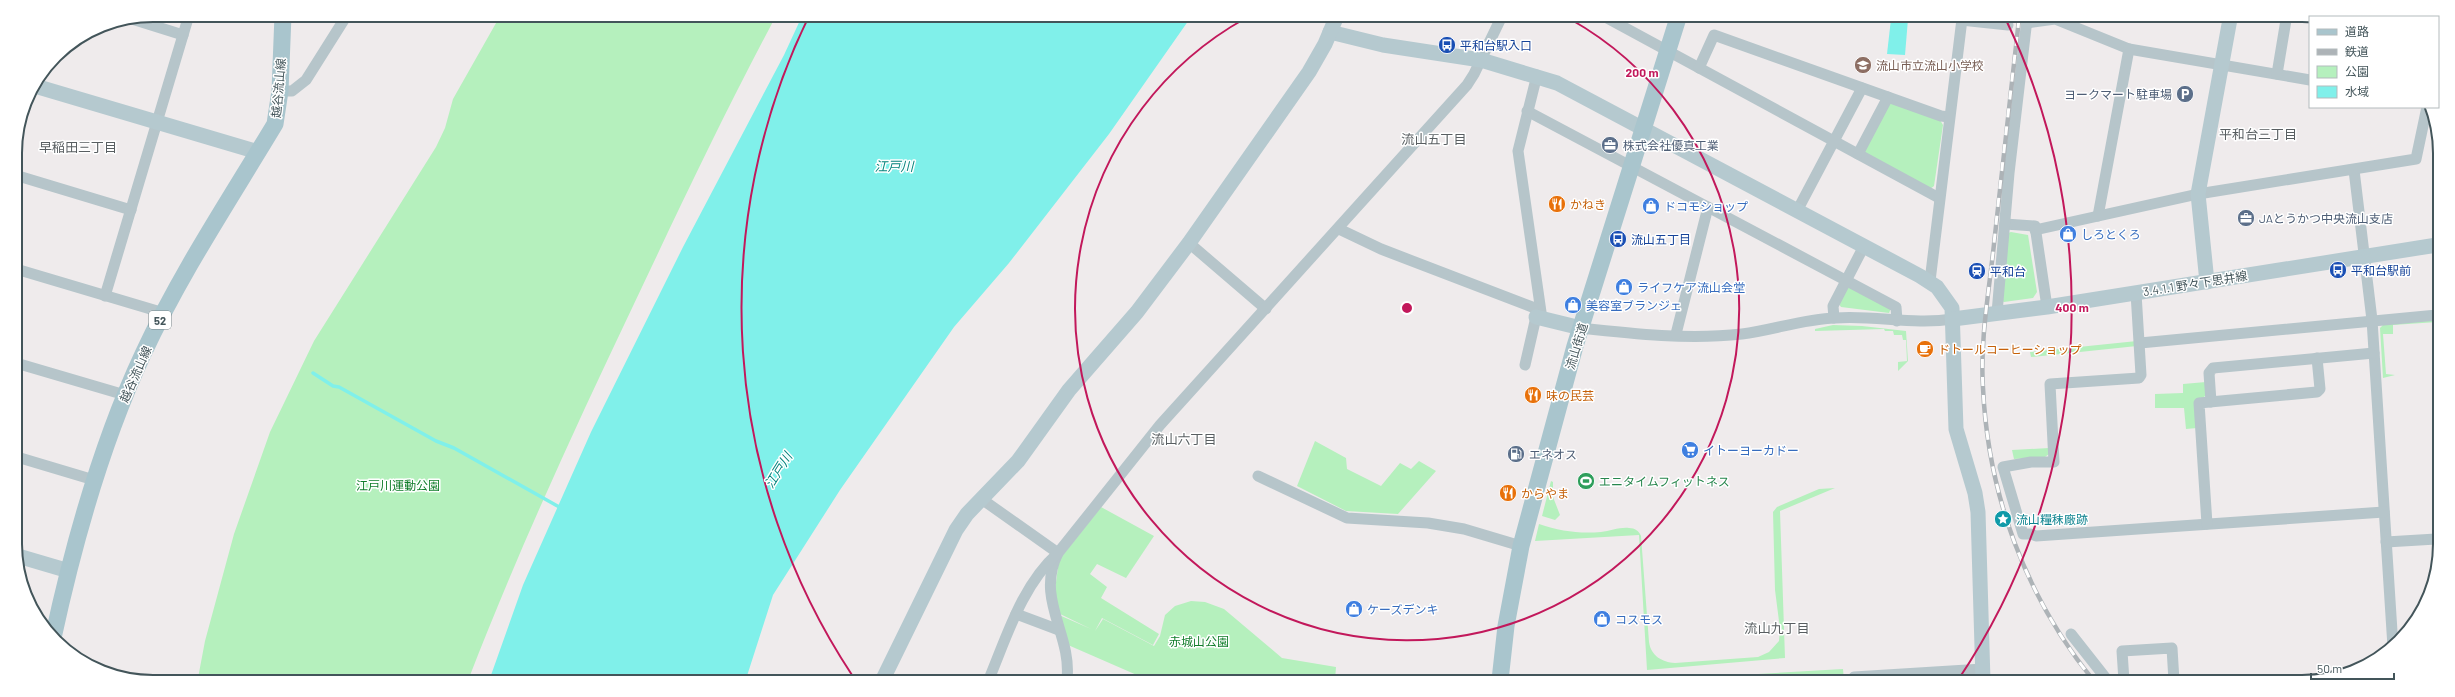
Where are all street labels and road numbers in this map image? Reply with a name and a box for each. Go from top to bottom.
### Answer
street label: 越谷流山線 [268,57,288,119]
street label: 3.4.1.1 野々下思井線 [2142,268,2248,298]
road number: 52 [149,311,171,329]
street label: 流山街道 [1562,321,1590,371]
street label: 越谷流山線 [116,344,154,404]

